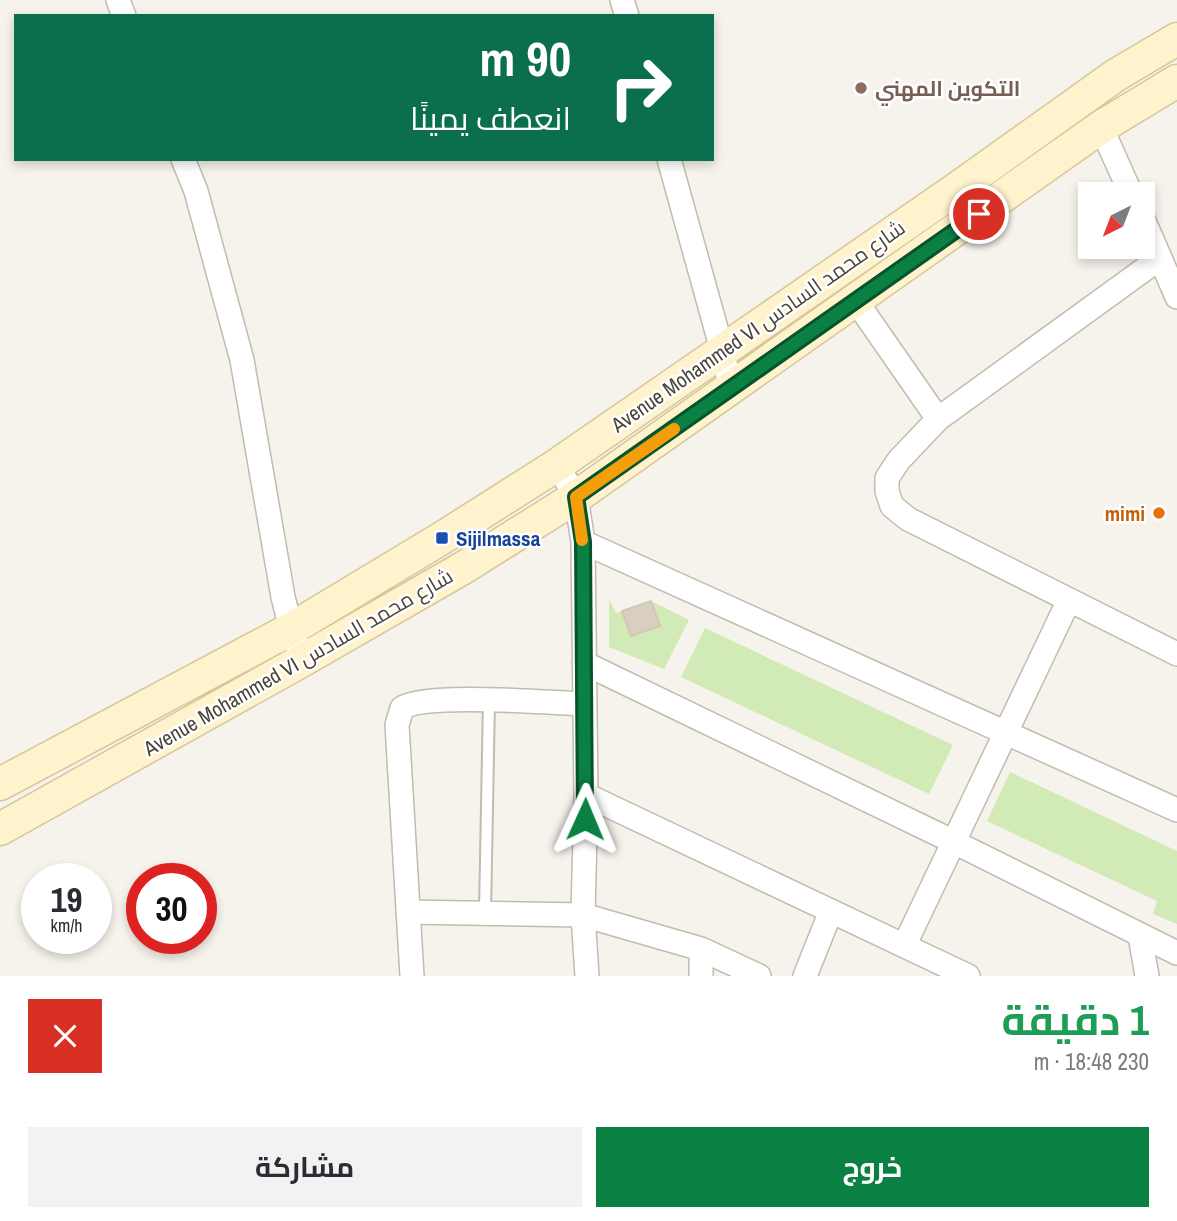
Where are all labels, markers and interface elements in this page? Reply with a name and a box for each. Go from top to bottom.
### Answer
text: 90 m [479,25,571,91]
icon: right [595,42,686,133]
place label: التكوين المهني [875,74,1020,106]
marker: التكوين المهني [853,80,869,96]
text: انعطف يمينًا [410,97,571,140]
north arrow [1078,182,1155,259]
map controls [1078,182,1155,259]
pin [949,184,1009,244]
icon: arrive [960,195,998,233]
street label: Avenue Mohammed VI شارع محمد السادس [604,213,911,440]
place label: mimi [1105,499,1145,528]
marker: mimi [1151,505,1167,521]
place label: Sijilmassa [456,524,541,553]
marker: Sijilmassa [434,530,450,546]
street label: Avenue Mohammed VI شارع محمد السادس [137,561,458,763]
position arrow [548,782,622,856]
speed limit sign: 30 [126,863,217,954]
text: 19 [51,876,82,923]
text: km/h [51,913,83,938]
text: 1 دقيقة [1002,992,1149,1048]
button: close [28,999,102,1073]
text: 230 m · 18:48 [1034,1046,1149,1077]
button: مشاركة [28,1127,582,1207]
button: خروج [596,1127,1149,1207]

